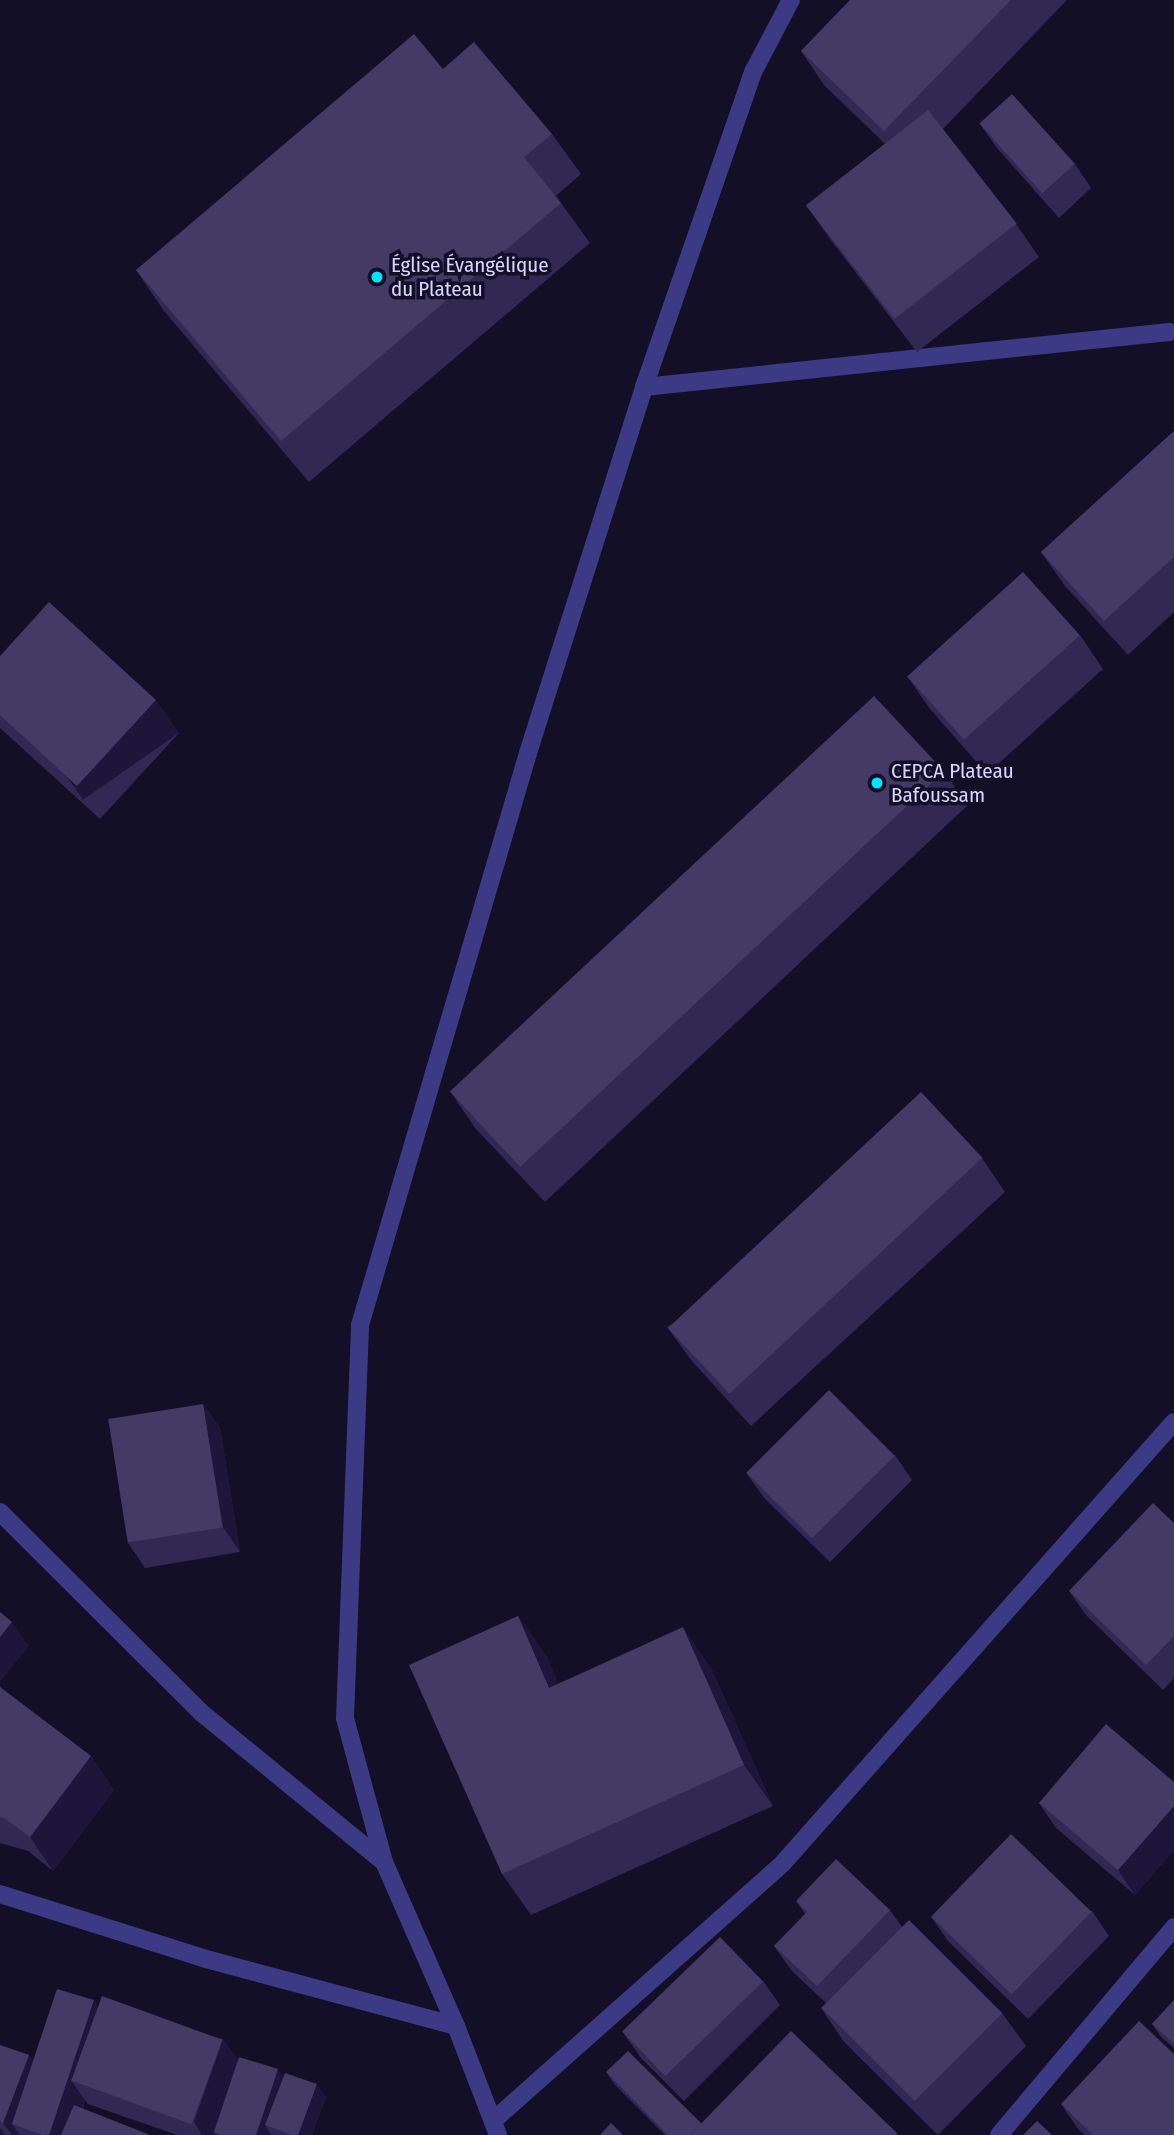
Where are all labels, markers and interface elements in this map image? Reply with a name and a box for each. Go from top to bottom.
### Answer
place label: Église Évangélique du Plateau [391,252,549,302]
marker: Église Évangélique du Plateau [369,269,385,285]
place label: CEPCA Plateau Bafoussam [891,758,1014,808]
marker: CEPCA Plateau Bafoussam [869,775,885,791]

